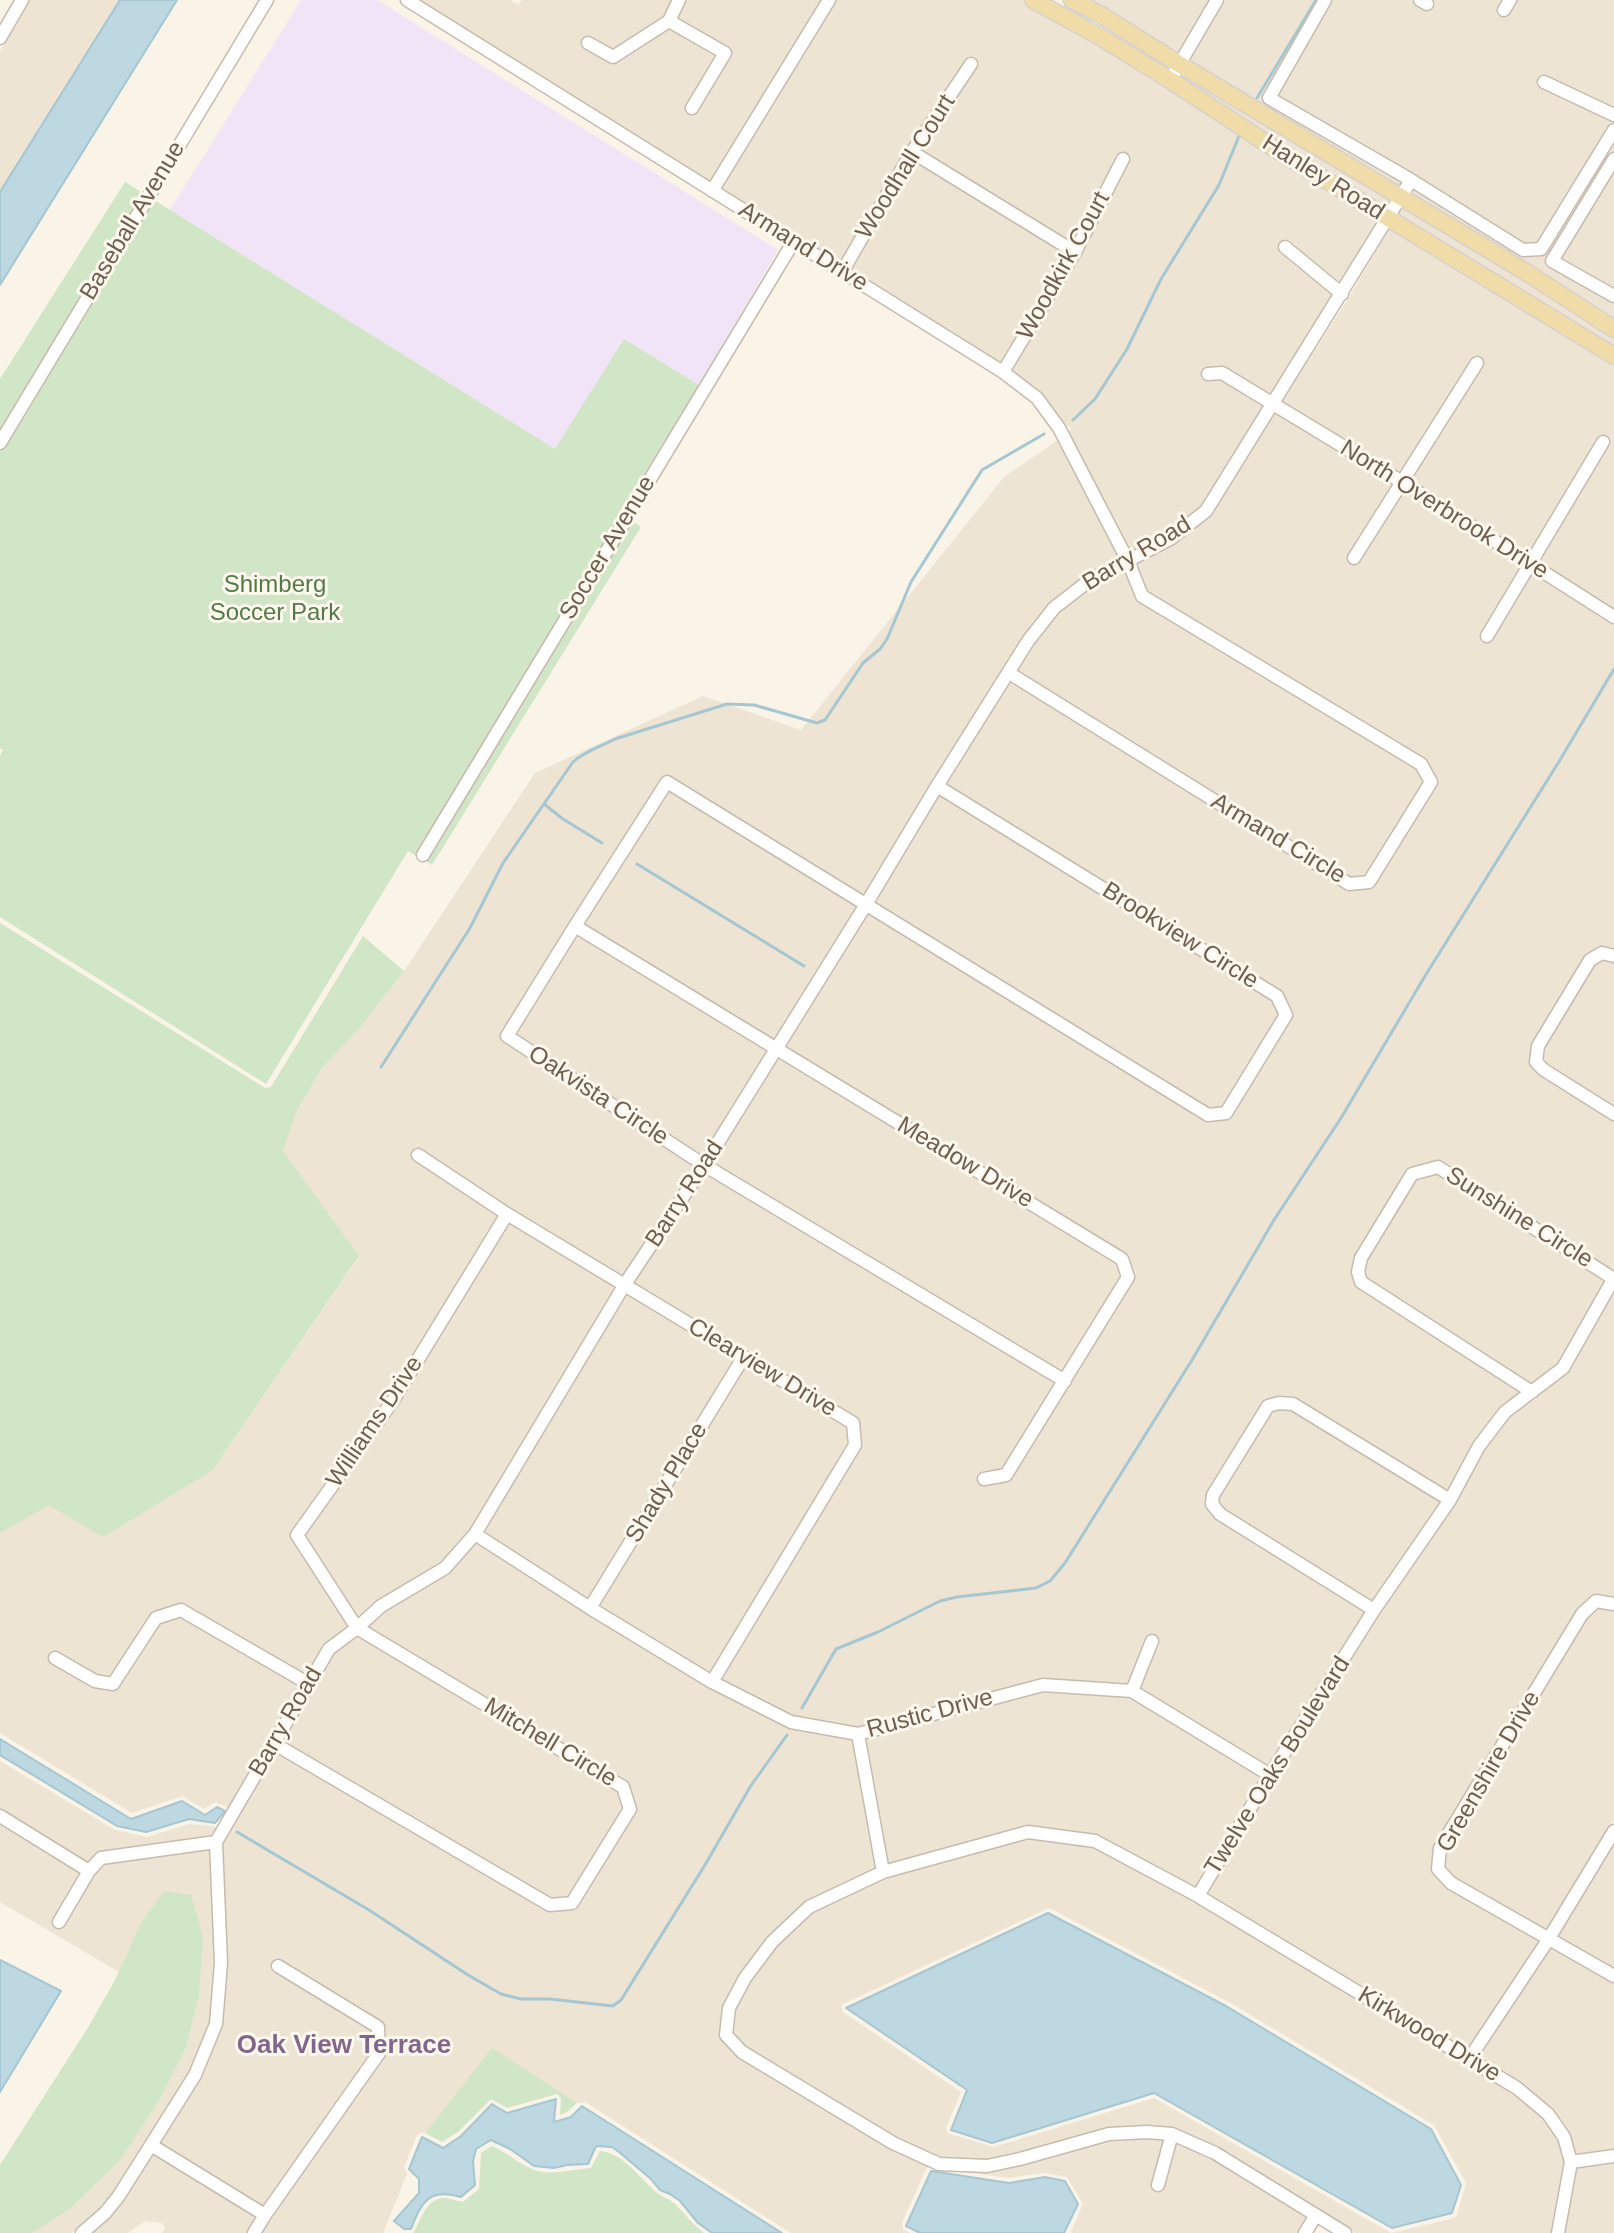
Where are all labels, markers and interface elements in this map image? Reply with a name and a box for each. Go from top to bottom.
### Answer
street label: Woodhall Court [850,89,962,245]
street label: Hanley Road [1257,129,1389,227]
street label: Baseball Avenue [74,137,192,305]
street label: Woodkirk Court [1011,187,1117,345]
street label: Armand Drive [733,196,873,298]
street label: North Overbrook Drive [1335,434,1553,586]
street label: Soccer Avenue [554,471,662,625]
street label: Barry Road [1078,510,1196,598]
park label: Shimberg Soccer Park [210,571,340,627]
street label: Armand Circle [1205,788,1351,890]
street label: Brookview Circle [1097,876,1263,996]
street label: Oakvista Circle [522,1040,674,1152]
street label: Meadow Drive [892,1111,1038,1215]
street label: Barry Road [640,1135,730,1253]
street label: Sunshine Circle [1440,1161,1598,1275]
street label: Clearview Drive [683,1312,841,1424]
street label: Williams Drive [321,1351,429,1493]
street label: Shady Place [620,1418,714,1548]
street label: Twelve Oaks Boulevard [1199,1651,1357,1881]
street label: Barry Road [243,1662,329,1782]
street label: Rustic Drive [864,1683,996,1745]
street label: Greenshire Drive [1431,1686,1547,1858]
street label: Mitchell Circle [479,1692,621,1794]
street label: Kirkwood Drive [1352,1981,1506,2089]
district label: Oak View Terrace [237,2030,451,2062]

